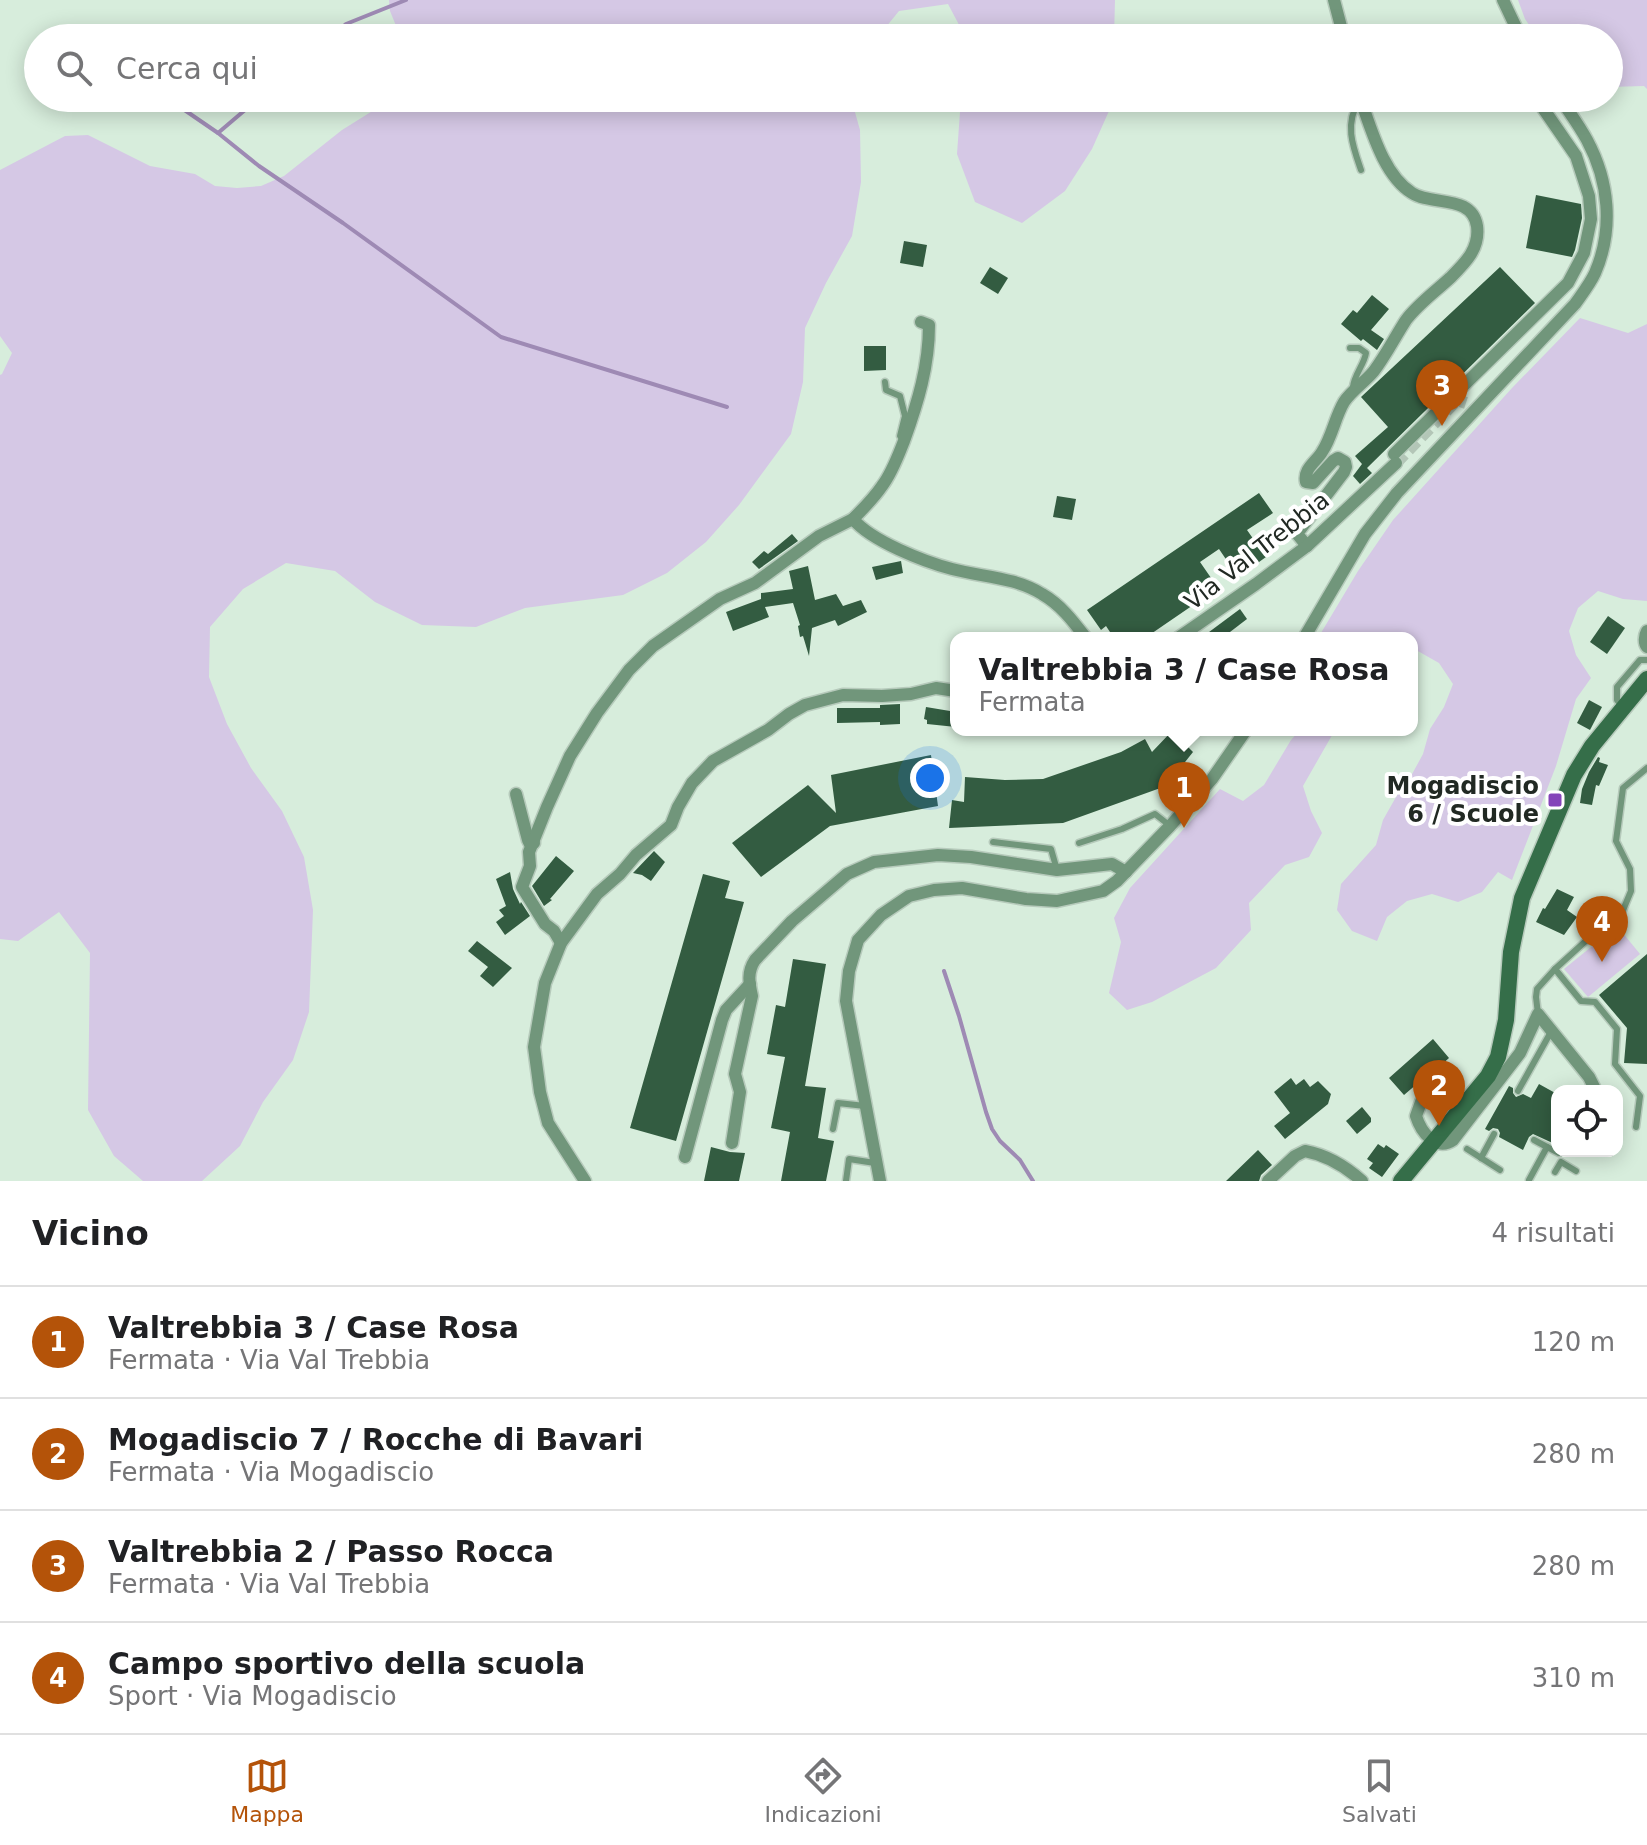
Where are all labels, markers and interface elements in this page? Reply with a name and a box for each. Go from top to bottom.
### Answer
search box [24,24,1623,112]
icon: search [52,46,96,90]
text: Cerca qui [116,51,258,86]
pin: 3 [1416,360,1468,426]
street label: Via Val Trebbia [1179,486,1335,616]
popup [950,632,1418,736]
text: Valtrebbia 3 / Case Rosa [979,652,1389,687]
text: Fermata [979,687,1086,717]
your location [910,758,950,798]
pin: 1 [1158,762,1210,828]
place label: Mogadiscio 6 / Scuole [1387,772,1539,828]
marker: Mogadiscio 6 / Scuole [1546,791,1564,809]
pin: 4 [1576,896,1628,962]
pin: 2 [1413,1060,1465,1126]
map controls [1551,1085,1623,1157]
button: locate [1551,1085,1623,1157]
text: Vicino [32,1213,149,1253]
text: 4 risultati [1491,1218,1615,1248]
text: Valtrebbia 3 / Case Rosa [108,1310,519,1345]
text: 1 [49,1327,67,1357]
text: 120 m [1532,1327,1615,1357]
text: Fermata · Via Val Trebbia [108,1345,430,1375]
text: Mogadiscio 7 / Rocche di Bavari [108,1422,643,1457]
text: 2 [49,1439,67,1469]
text: 280 m [1532,1439,1615,1469]
text: Fermata · Via Mogadiscio [108,1457,434,1487]
text: Valtrebbia 2 / Passo Rocca [108,1534,554,1569]
text: 3 [49,1551,67,1581]
text: 280 m [1532,1551,1615,1581]
text: Fermata · Via Val Trebbia [108,1569,430,1599]
text: Campo sportivo della scuola [108,1646,585,1681]
text: 4 [49,1663,67,1693]
text: 310 m [1532,1663,1615,1693]
text: Sport · Via Mogadiscio [108,1681,397,1711]
tab: Mappa [230,1754,304,1827]
tab: Indicazioni [764,1754,882,1827]
tab: Salvati [1342,1754,1417,1827]

